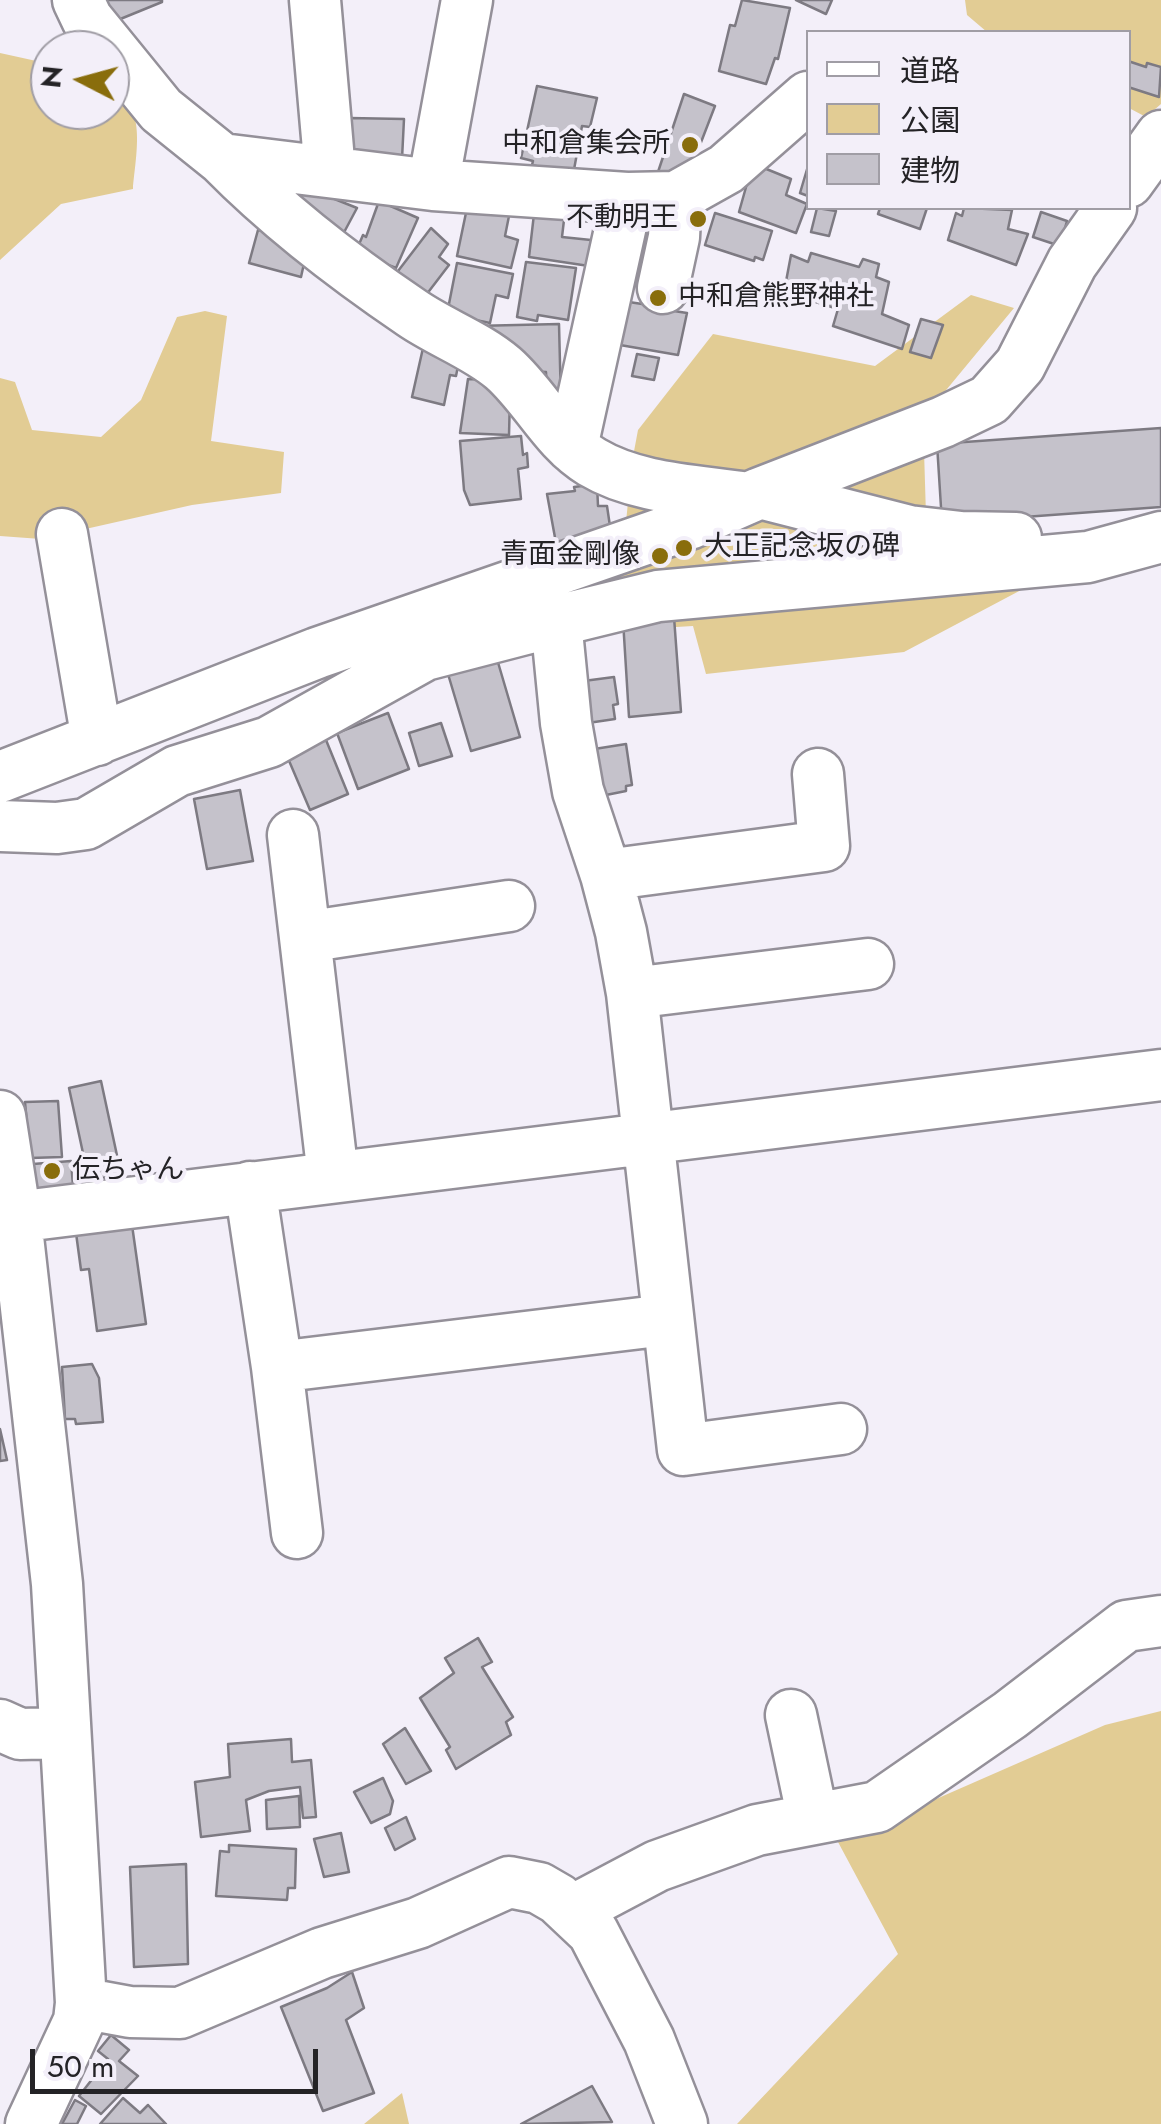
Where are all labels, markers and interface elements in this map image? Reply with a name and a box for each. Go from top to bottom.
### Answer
north arrow [30,30,130,130]
legend [806,30,1131,210]
text: 道路 [900,49,960,92]
text: N [30,64,73,90]
text: 公園 [900,99,960,142]
place label: 中和倉集会所 [502,128,670,162]
marker: 中和倉集会所 [679,134,701,156]
text: 建物 [900,149,960,192]
place label: 不動明王 [566,202,678,236]
marker: 不動明王 [687,208,709,230]
place label: 中和倉熊野神社 [678,281,874,315]
marker: 中和倉熊野神社 [647,287,669,309]
place label: 大正記念坂の碑 [704,531,900,565]
marker: 大正記念坂の碑 [673,537,695,559]
place label: 青面金剛像 [500,539,640,573]
marker: 青面金剛像 [649,545,671,567]
place label: 伝ちゃん [72,1154,184,1188]
marker: 伝ちゃん [41,1160,63,1182]
scale bar [35,2029,322,2091]
text: 50 m [47,2045,114,2088]

